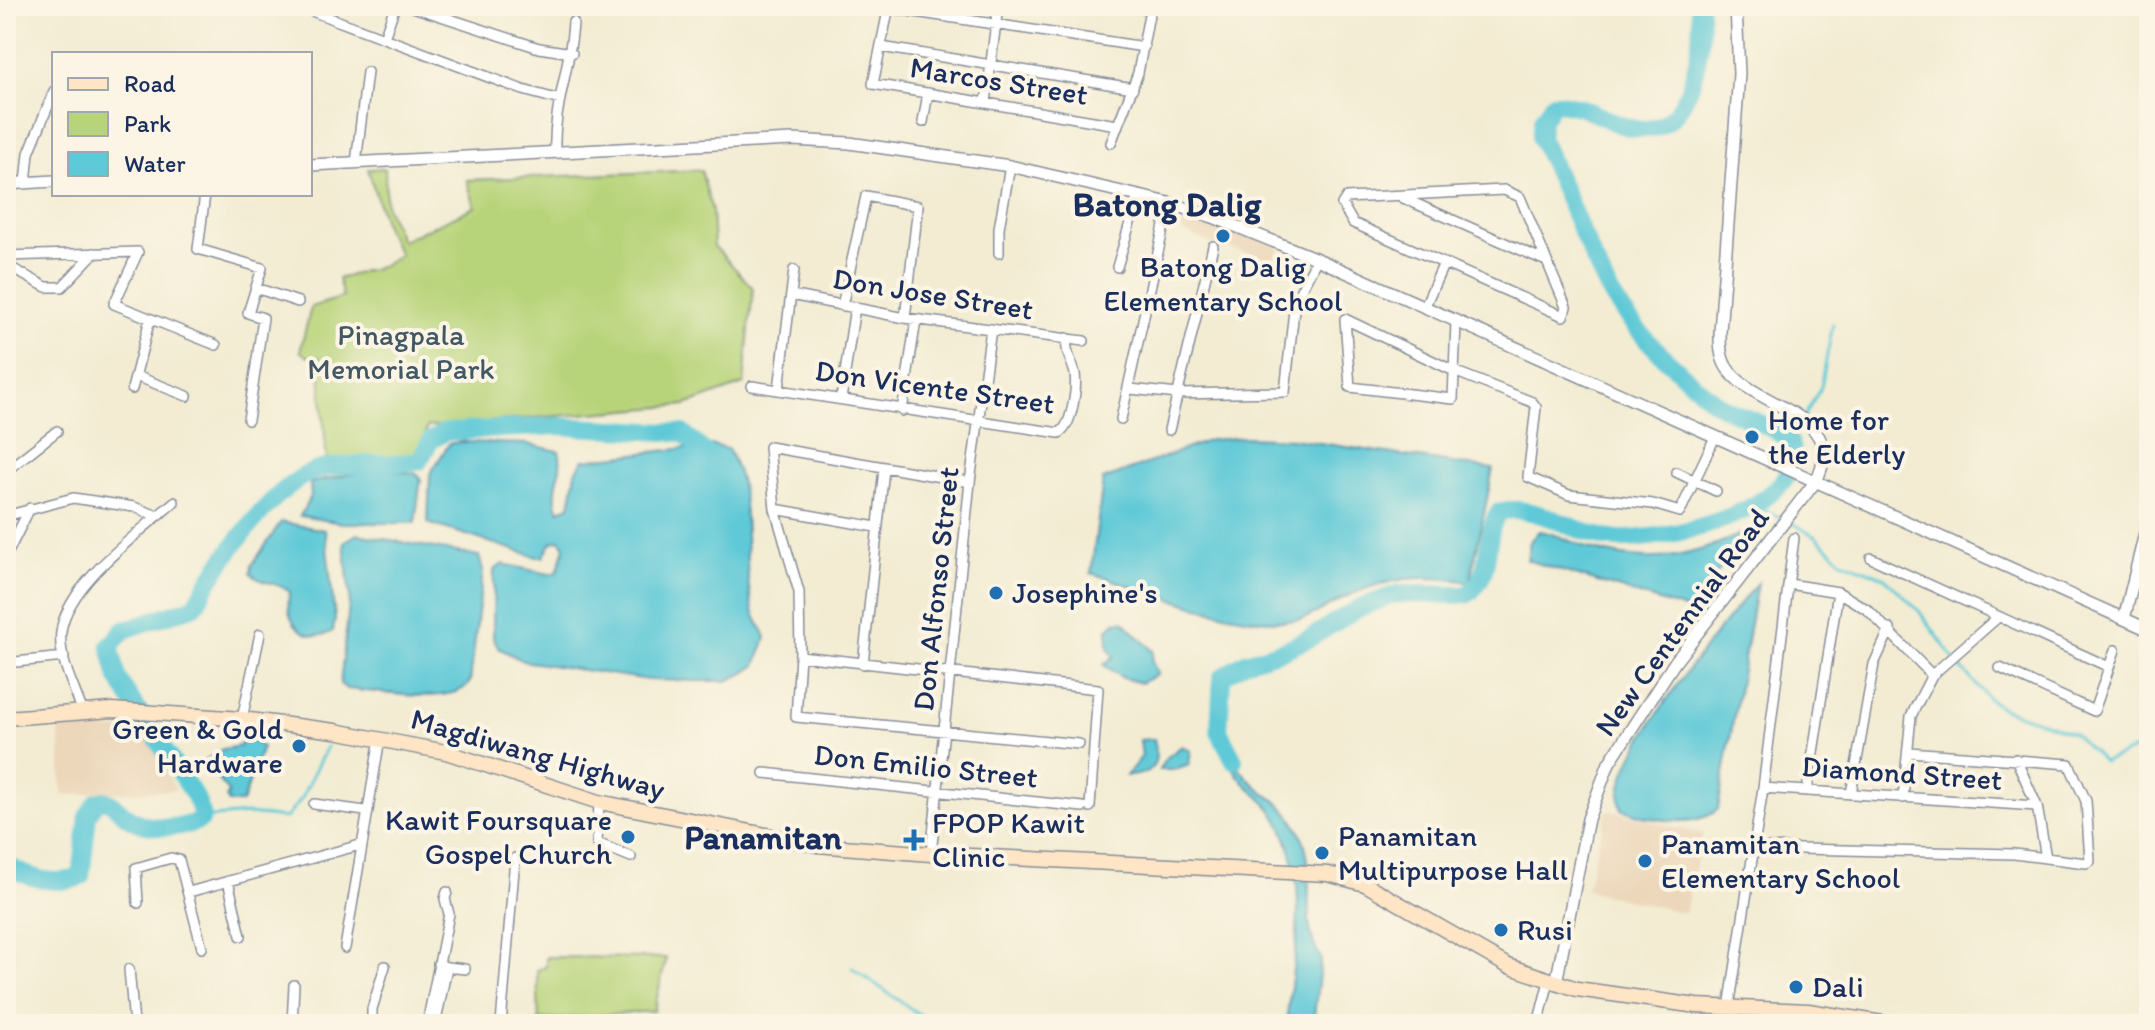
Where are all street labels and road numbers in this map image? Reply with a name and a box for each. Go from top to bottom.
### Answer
street label: Marcos Street [907,48,1091,113]
street label: Don Jose Street [830,259,1036,328]
street label: Don Vicente Street [813,351,1057,422]
street label: Don Alfonso Street [904,465,967,713]
street label: New Centennial Road [1586,500,1777,743]
street label: Magdiwang Highway [407,700,669,807]
street label: Don Emilio Street [812,735,1040,796]
street label: Diamond Street [1800,747,2004,798]

